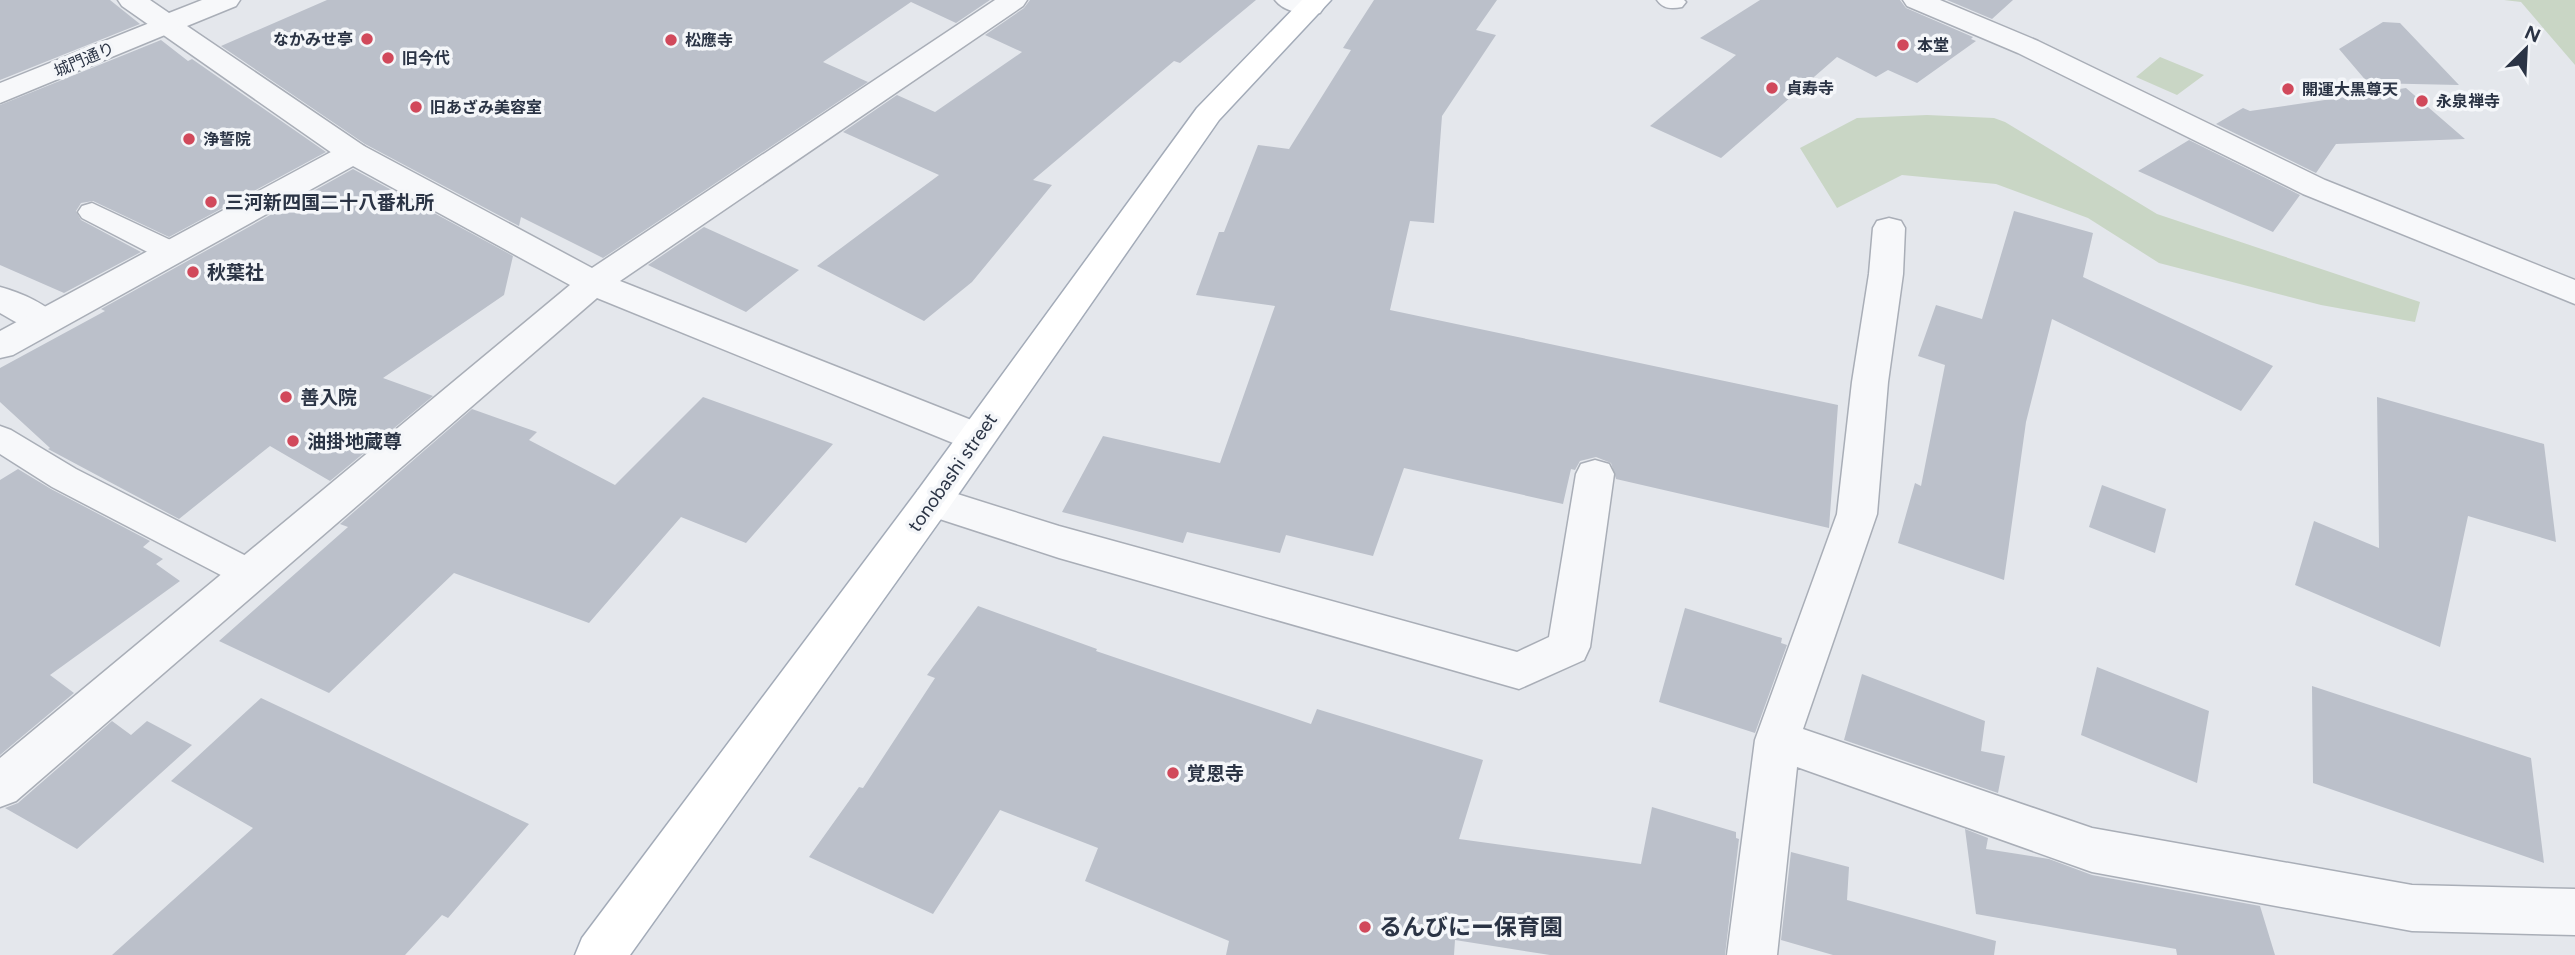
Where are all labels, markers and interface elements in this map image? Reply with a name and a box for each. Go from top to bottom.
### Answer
north arrow [2491,14,2561,84]
text: N [2521,20,2544,47]
place label: なかみせ亭 [273,30,353,49]
marker: なかみせ亭 [359,31,375,47]
place label: 松應寺 [685,31,733,50]
marker: 松應寺 [663,32,679,48]
place label: 本堂 [1917,36,1949,55]
marker: 本堂 [1895,37,1911,53]
street label: 城門通り [51,38,117,81]
place label: 旧今代 [402,49,450,68]
marker: 旧今代 [380,50,396,66]
place label: 貞寿寺 [1786,79,1834,98]
marker: 貞寿寺 [1764,80,1780,96]
place label: 開運大黒尊天 [2302,80,2398,99]
marker: 開運大黒尊天 [2280,81,2296,97]
place label: 永泉禅寺 [2436,92,2500,111]
marker: 永泉禅寺 [2414,93,2430,109]
place label: 旧あざみ美容室 [430,98,542,117]
marker: 旧あざみ美容室 [408,99,424,115]
place label: 浄誓院 [203,130,251,149]
marker: 浄誓院 [181,131,197,147]
place label: 三河新四国二十八番札所 [225,191,434,214]
marker: 三河新四国二十八番札所 [203,194,219,210]
place label: 秋葉社 [207,261,264,284]
marker: 秋葉社 [185,264,201,280]
place label: 善入院 [300,386,357,409]
marker: 善入院 [278,389,294,405]
street label: tonobashi street [903,409,1002,536]
place label: 油掛地蔵尊 [307,430,402,453]
marker: 油掛地蔵尊 [285,433,301,449]
place label: 覚恩寺 [1187,762,1244,785]
marker: 覚恩寺 [1165,765,1181,781]
place label: るんびにー保育園 [1379,913,1563,941]
marker: るんびにー保育園 [1357,919,1373,935]

